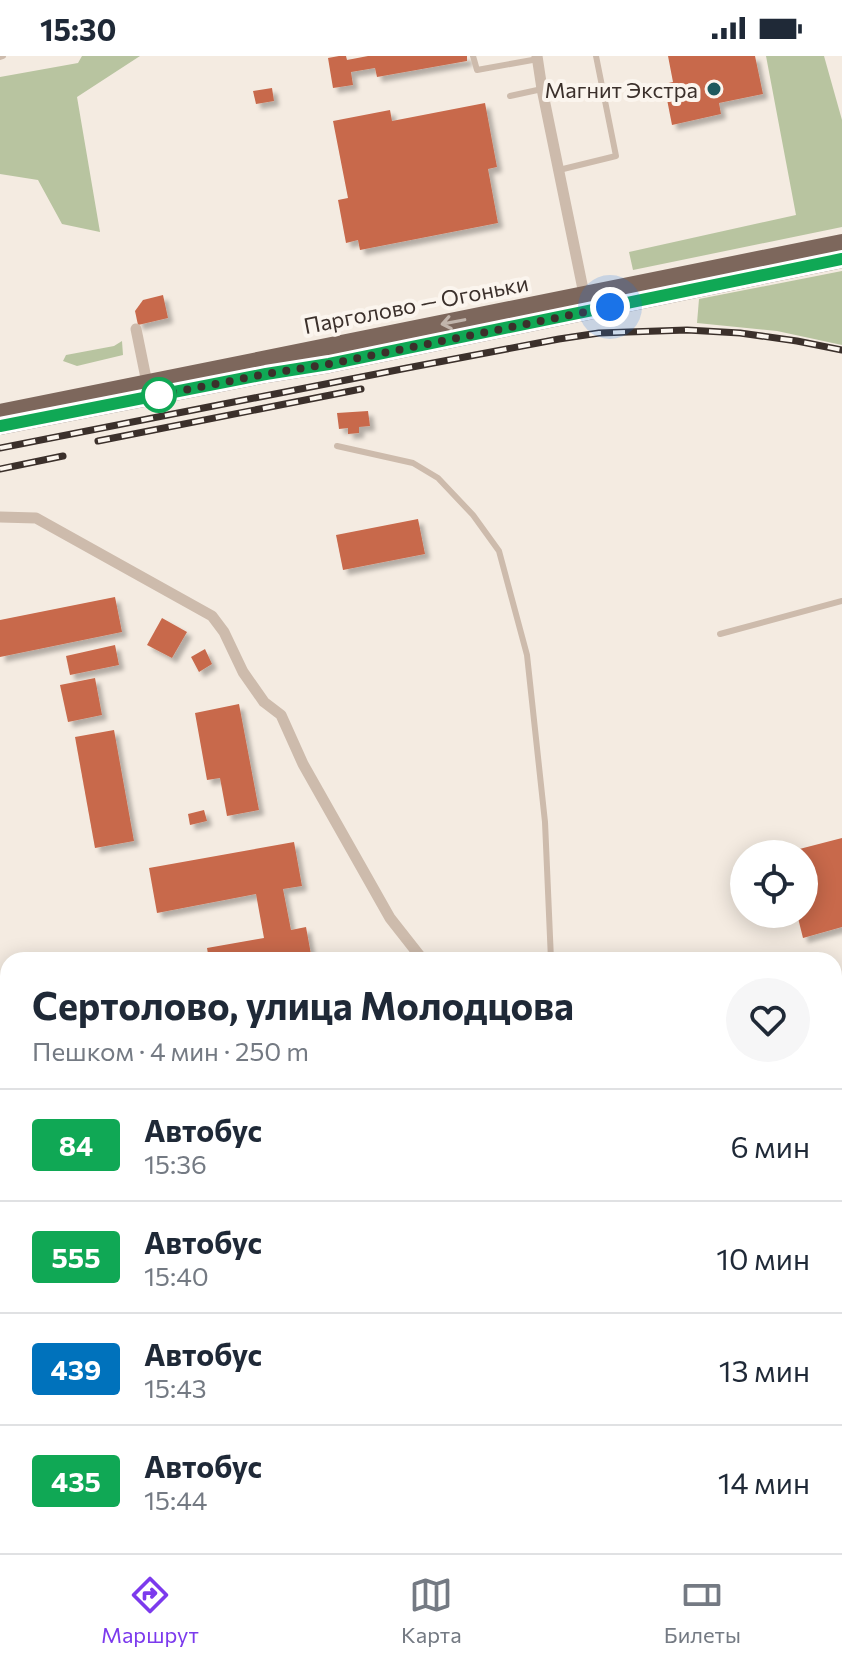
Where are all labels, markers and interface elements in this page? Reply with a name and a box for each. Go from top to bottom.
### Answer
text: 15:30 [40,10,116,47]
place label: Магнит Экстра [545,76,698,103]
marker: Магнит Экстра [705,80,723,98]
street label: Парголово — Огоньки [301,269,531,339]
your location [590,287,630,327]
one-way arrow [441,315,466,330]
unlabelled marker [142,378,176,412]
map controls [730,840,818,928]
button: locate [730,840,818,928]
button: heart [726,978,810,1062]
text: Сертолово, улица Молодцова [32,981,574,1028]
text: Пешком · 4 мин · 250 m [32,1035,309,1066]
text: Автобус [144,1111,262,1148]
text: 6 мин [730,1127,810,1164]
text: 84 [59,1128,93,1162]
text: 15:36 [144,1148,207,1179]
text: Автобус [144,1223,262,1260]
text: 10 мин [716,1239,810,1276]
text: 555 [52,1240,100,1274]
text: 15:40 [144,1260,209,1291]
text: Автобус [144,1335,262,1372]
text: 13 мин [719,1351,810,1388]
text: 439 [51,1352,101,1386]
text: 15:43 [144,1372,207,1403]
text: Автобус [144,1447,262,1484]
text: 14 мин [718,1463,810,1500]
text: 435 [51,1464,101,1498]
text: 15:44 [144,1484,207,1515]
tab: Маршрут [101,1573,199,1648]
tab: Карта [401,1573,462,1648]
tab: Билеты [664,1573,741,1648]

